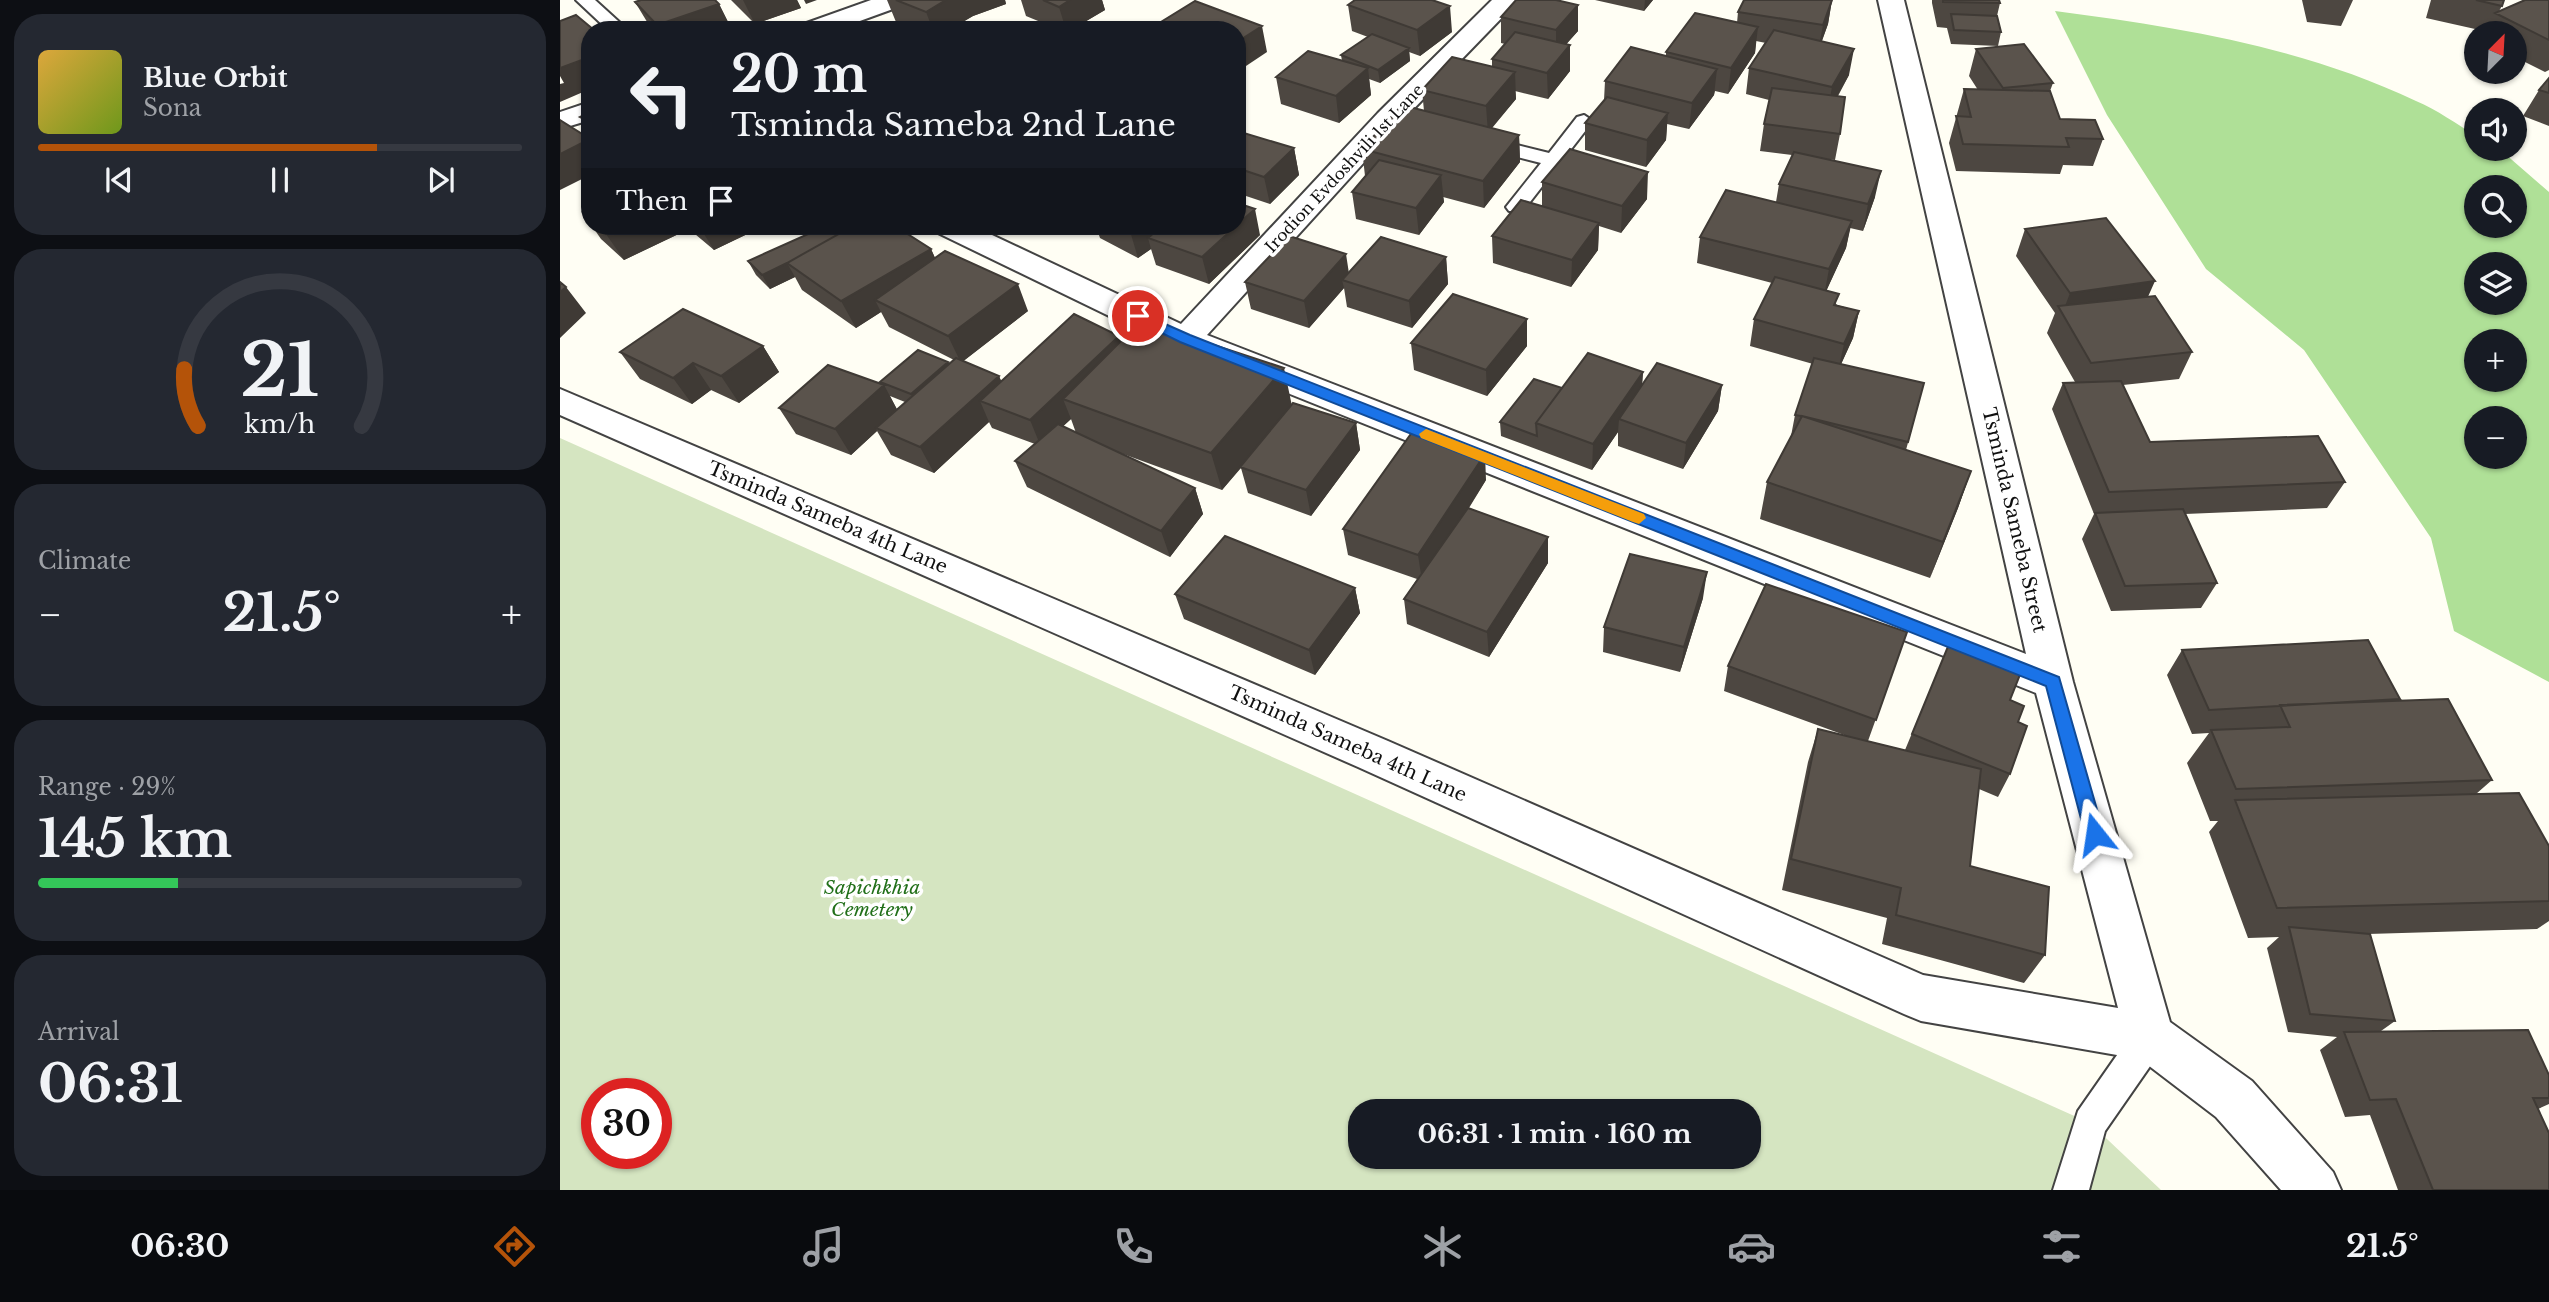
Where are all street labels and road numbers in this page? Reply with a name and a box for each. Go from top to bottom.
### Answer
street label: Irodion Evdoshvili 1st Lane [1261,80,1427,256]
street label: Tsminda Sameba Street [1977,405,2052,636]
street label: Tsminda Sameba 4th Lane [705,456,951,578]
street label: Tsminda Sameba 4th Lane [1225,680,1470,806]

